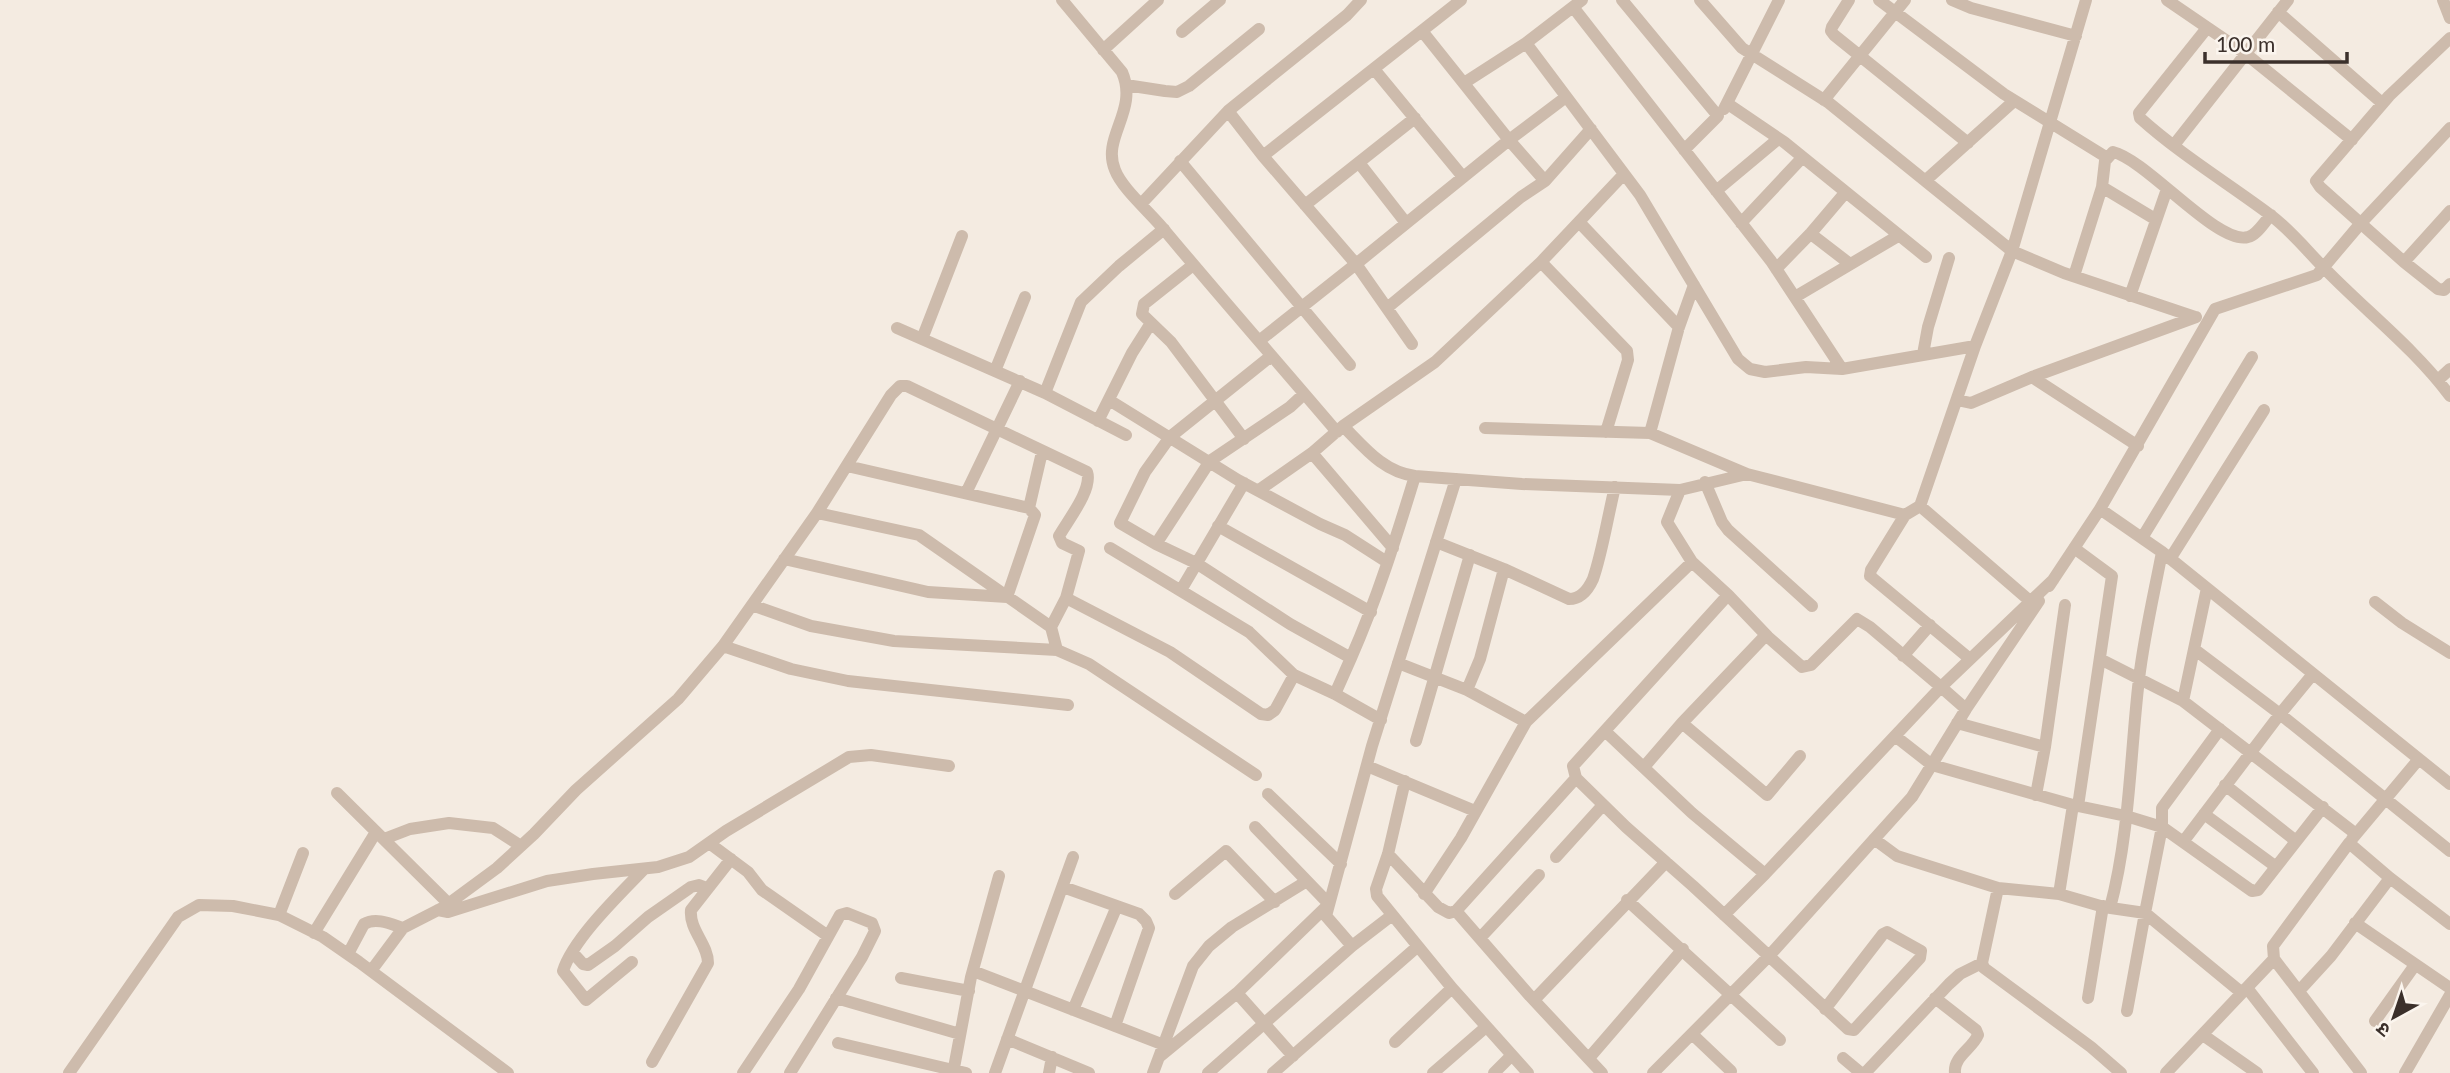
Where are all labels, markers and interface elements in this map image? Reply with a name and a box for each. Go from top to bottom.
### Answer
scale bar [2205,21,2347,65]
text: 100 m [2216,31,2275,56]
north arrow [2359,982,2429,1052]
text: उ [2370,1017,2394,1043]

